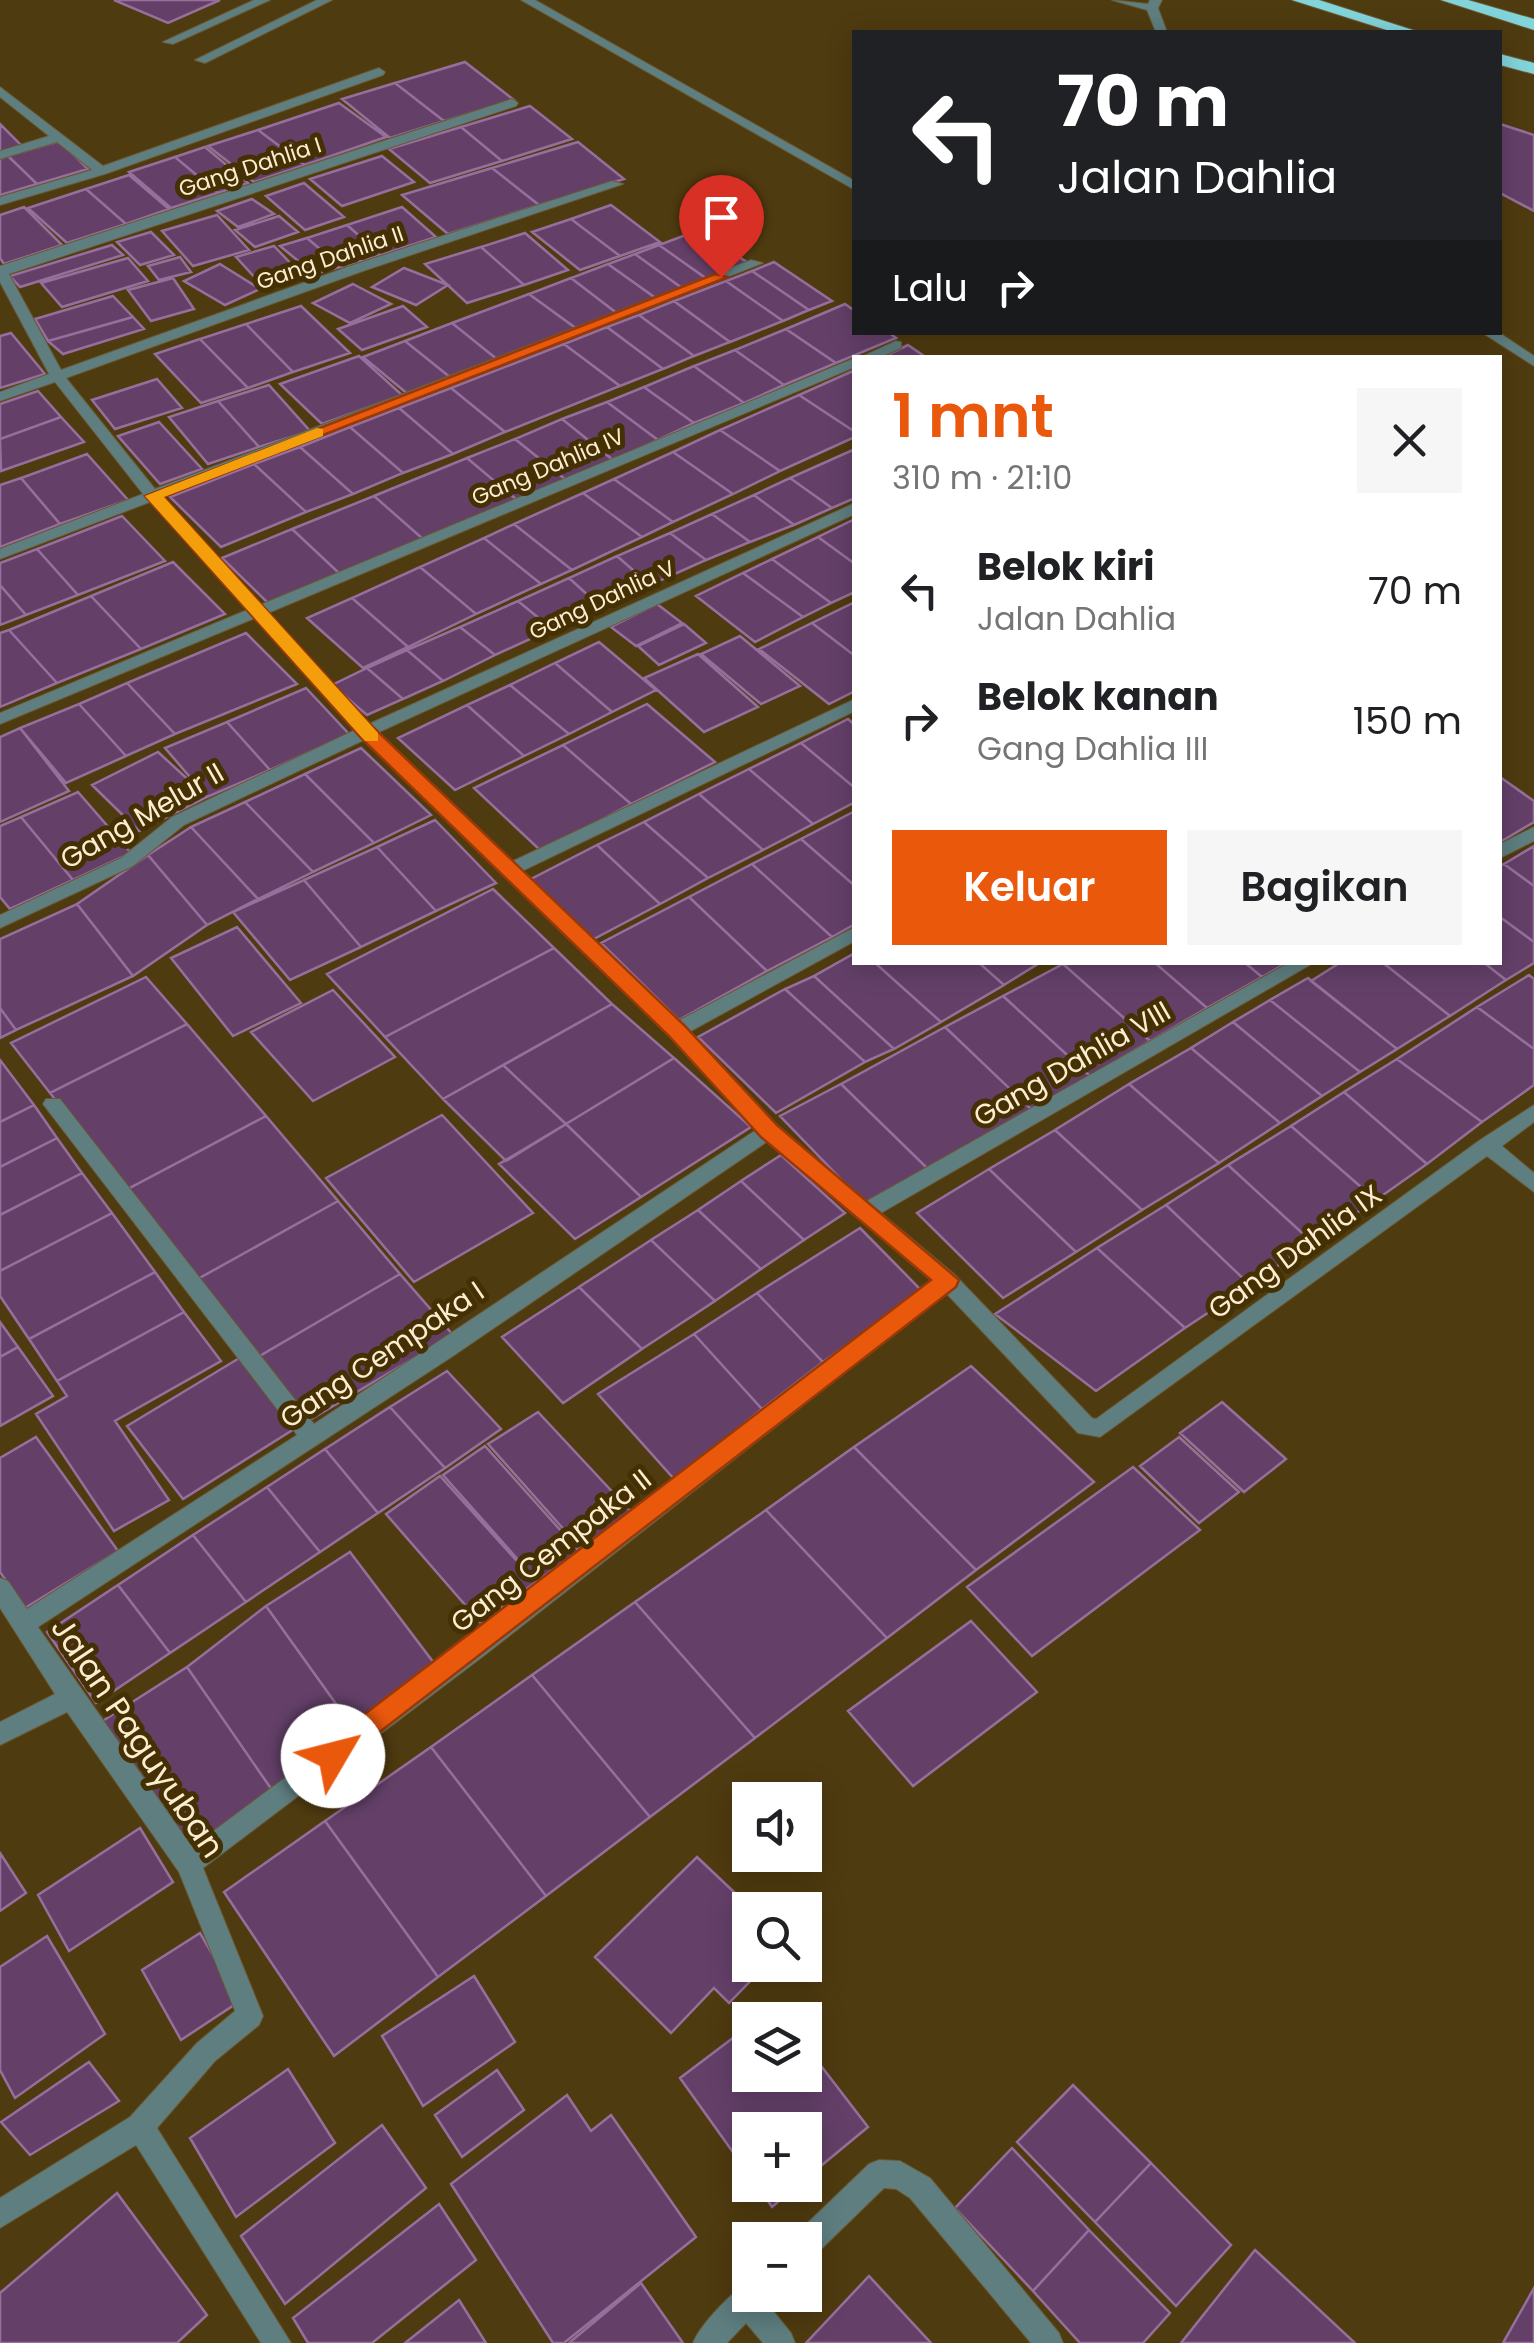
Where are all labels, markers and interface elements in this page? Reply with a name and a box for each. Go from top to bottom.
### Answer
text: 70 m [1057,52,1229,151]
icon: left [892,70,1022,200]
street label: Gang Dahlia I [175,129,325,205]
text: Jalan Dahlia [1057,146,1337,209]
pin [679,175,764,278]
icon: arrive [694,190,749,245]
street label: Gang Dahlia II [252,218,408,298]
icon: right [988,260,1043,315]
text: Lalu [892,261,968,314]
text: 1 mnt [892,374,1054,458]
button: close [1357,388,1462,493]
street label: Gang Dahlia IV [467,421,629,513]
text: 310 m · 21:10 [892,455,1072,500]
text: Belok kiri [977,540,1155,593]
street label: Gang Dahlia V [524,553,680,647]
icon: left [892,563,947,618]
text: 70 m [1368,564,1462,617]
text: Jalan Dahlia [977,596,1176,641]
text: Belok kanan [977,670,1219,723]
icon: right [892,693,947,748]
text: 150 m [1353,694,1462,747]
text: Gang Dahlia III [977,726,1208,771]
street label: Gang Melur II [53,753,231,879]
button: Keluar [892,830,1167,945]
button: Bagikan [1187,830,1462,945]
street label: Gang Dahlia VIII [966,992,1178,1136]
street label: Gang Dahlia IX [1200,1176,1390,1328]
street label: Gang Cempaka I [272,1272,492,1438]
street label: Gang Cempaka II [442,1460,660,1642]
street label: Jalan Paguyuban [41,1608,235,1866]
position arrow [281,1704,385,1808]
map controls [732,1782,822,2312]
button: sound [732,1782,822,1872]
button: search [732,1892,822,1982]
button: layers [732,2002,822,2092]
button: + [732,2112,822,2202]
button: − [732,2222,822,2312]

